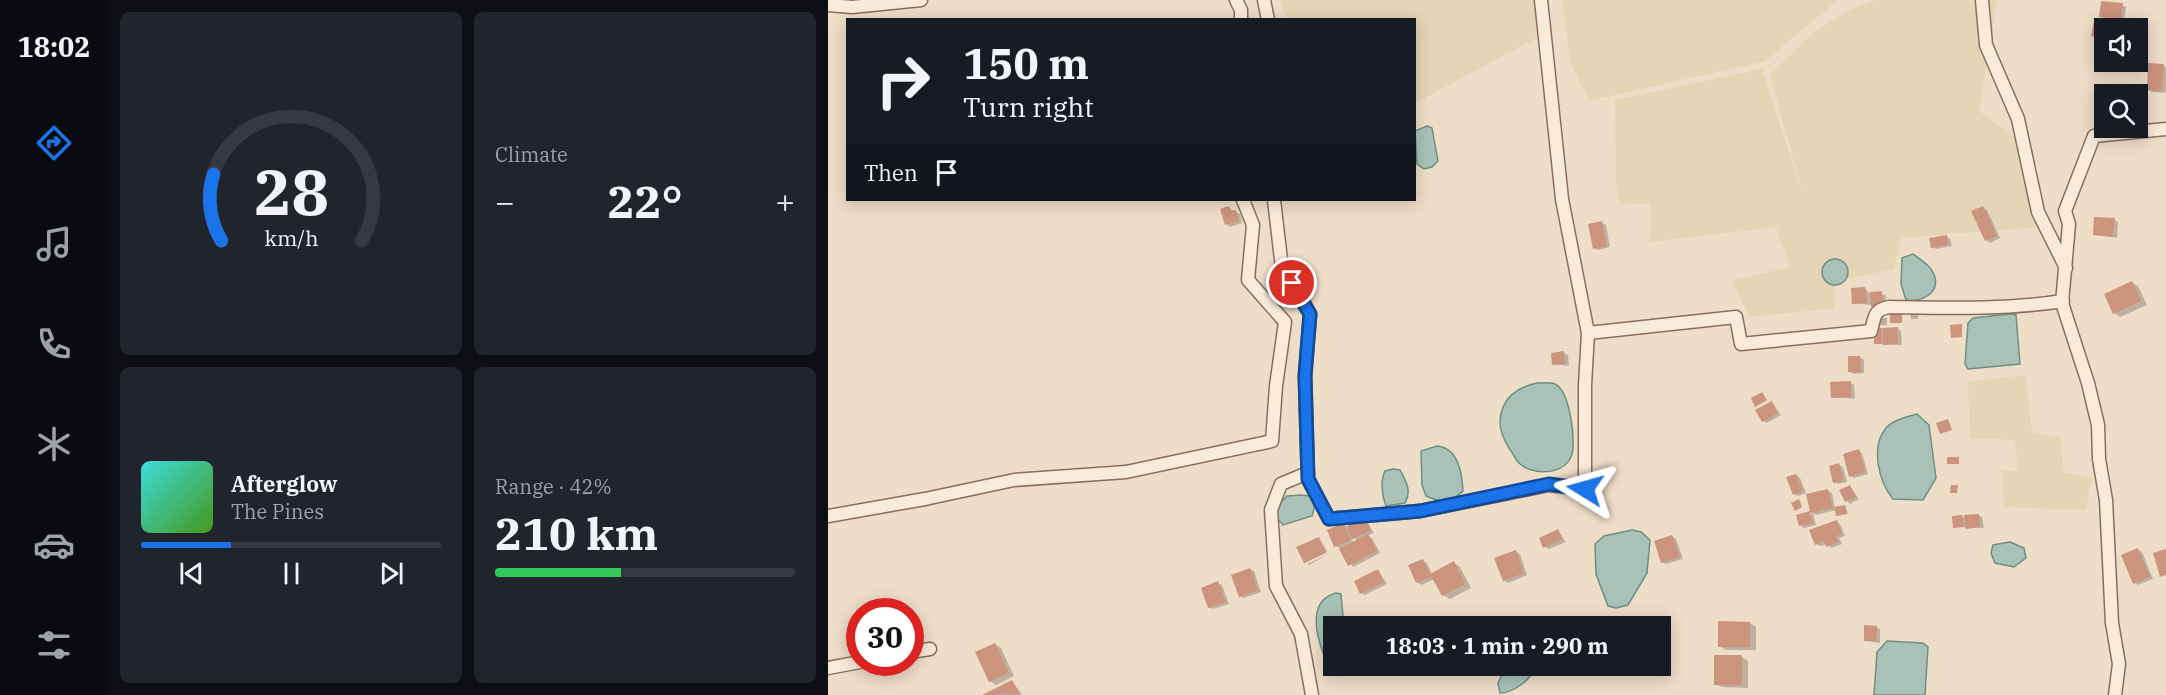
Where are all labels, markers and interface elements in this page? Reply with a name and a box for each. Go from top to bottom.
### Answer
map controls [2094,18,2148,138]
button: sound [2094,18,2148,72]
text: 18:02 [18,29,90,64]
text: 150 m [963,36,1089,91]
icon: right [864,42,942,120]
button: search [2094,84,2148,138]
text: Turn right [963,89,1094,124]
icon: directions [33,122,75,164]
text: Climate [495,141,568,168]
text: 28 [254,151,328,232]
icon: arrive [930,156,963,189]
text: Then [864,158,918,187]
text: 22° [607,172,683,230]
text: − [495,180,515,223]
text: + [775,180,795,223]
icon: music [33,223,75,265]
text: km/h [264,224,318,252]
pin [1266,257,1317,308]
icon: arrive [1275,266,1308,299]
icon: phone [33,323,75,365]
icon: climate [33,423,75,465]
position arrow [1553,457,1617,521]
text: Afterglow [231,469,338,498]
text: Range · 42% [495,473,612,500]
text: The Pines [231,498,324,525]
text: 210 km [495,504,658,562]
icon: car [33,524,75,566]
icon: previous [175,557,208,590]
icon: pause [275,557,308,590]
icon: next [375,557,408,590]
speed limit sign: 30 [846,598,924,676]
icon: filters [33,624,75,666]
text: 18:03 · 1 min · 290 m [1385,631,1609,660]

